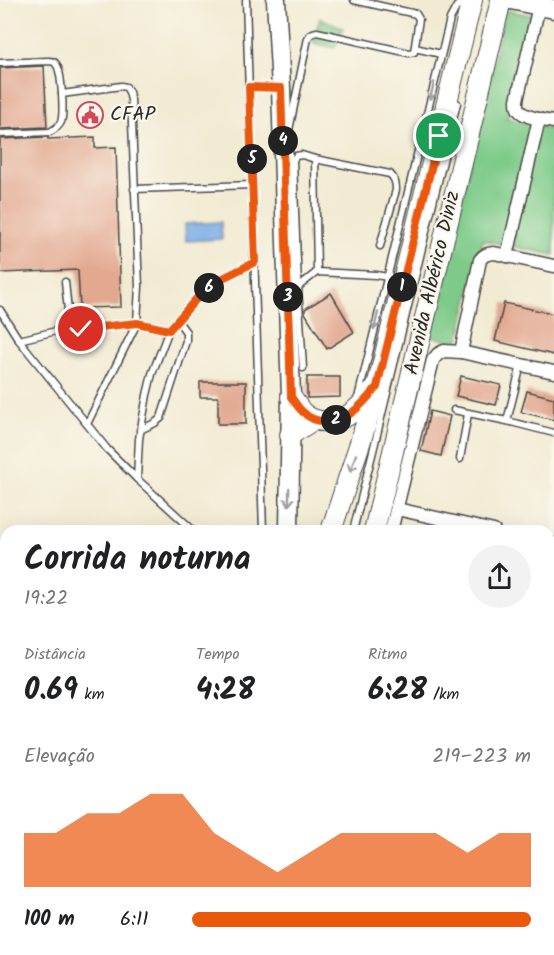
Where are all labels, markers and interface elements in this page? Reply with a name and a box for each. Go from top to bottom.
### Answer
one-way arrow [426,81,437,100]
place label: CFAP [110,99,157,131]
public building icon: CFAP [75,100,105,130]
pin [413,110,464,161]
icon: arrive [422,119,455,152]
pin: 4 [268,126,298,156]
text: 4 [279,128,287,153]
pin: 5 [237,144,267,174]
text: 5 [248,146,256,171]
street label: Avenida Albérico Diniz [396,188,470,378]
pin: 1 [387,272,417,302]
pin: 6 [194,273,224,303]
text: 1 [400,274,404,299]
text: 6 [205,275,213,300]
pin: 3 [273,282,303,312]
text: 3 [284,284,292,309]
pin [55,303,106,354]
one-way arrow [370,311,382,330]
icon: check [64,312,97,345]
pin: 2 [321,405,351,435]
text: 2 [331,407,341,432]
one-way arrow [347,453,358,472]
one-way arrow [283,487,295,507]
text: Corrida noturna [24,534,251,587]
button: share [468,545,531,608]
text: 19:22 [24,583,68,615]
text: Distância [24,642,86,667]
text: Tempo [196,642,239,667]
text: Ritmo [368,642,407,667]
text: 0.69 [24,667,78,715]
text: 4:28 [196,667,255,715]
text: 6:28 [368,667,427,715]
text: km [78,682,105,707]
text: /km [427,682,459,707]
text: Elevação [24,741,95,773]
text: 219–223 m [433,741,531,773]
text: 100 m [24,904,75,936]
text: 6:11 [120,904,149,936]

